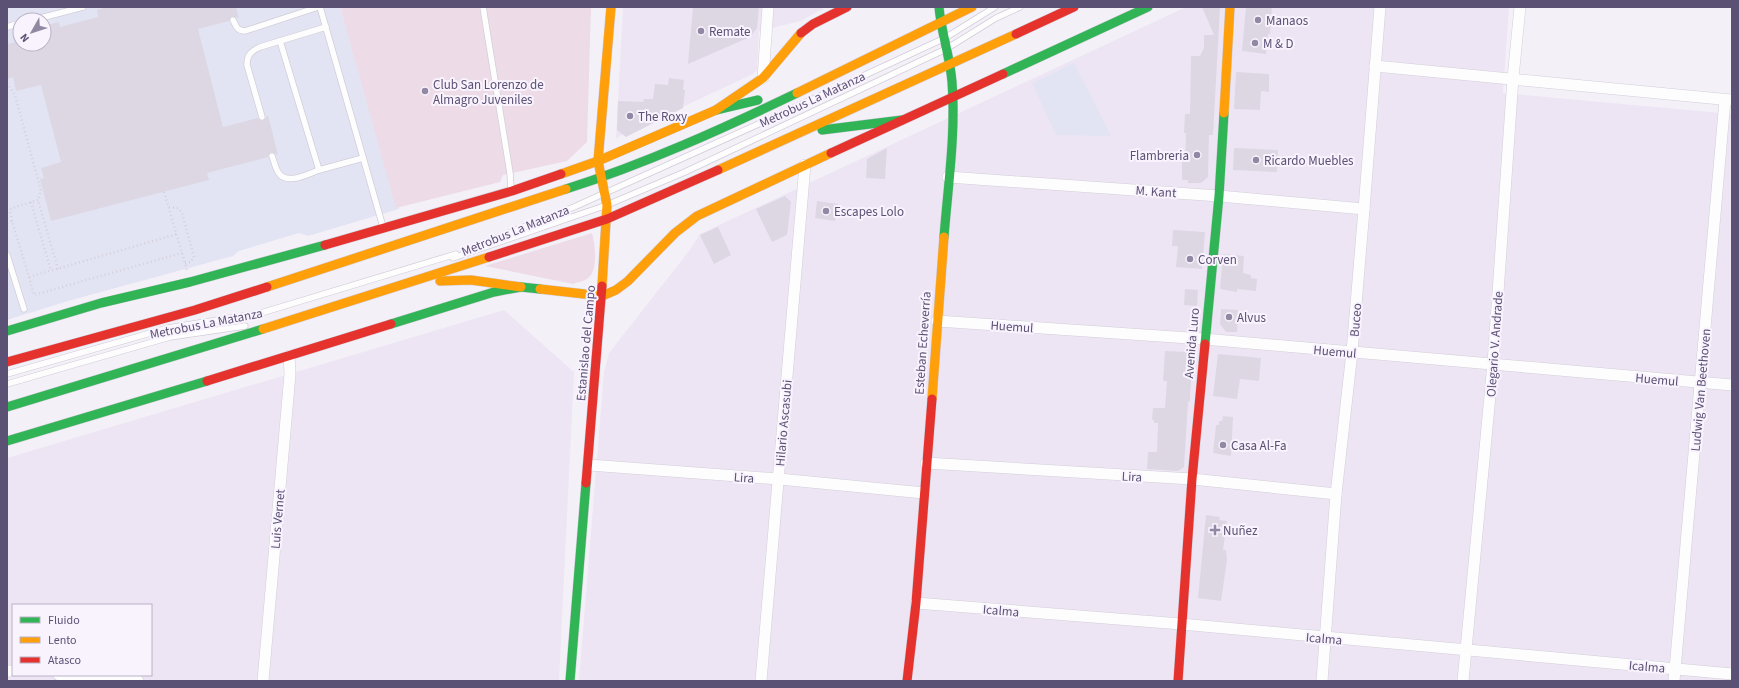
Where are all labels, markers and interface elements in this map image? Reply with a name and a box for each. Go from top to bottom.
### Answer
north arrow [12,12,52,52]
place label: Manaos [1266,12,1309,30]
marker: Manaos [1253,15,1263,25]
place label: Remate [709,23,751,41]
marker: Remate [696,26,706,36]
text: N [16,30,33,46]
place label: M & D [1263,35,1294,53]
marker: M & D [1250,38,1260,48]
street label: Metrobus La Matanza [757,67,868,132]
place label: Club San Lorenzo de Almagro Juveniles [433,76,544,109]
marker: Club San Lorenzo de Almagro Juveniles [420,86,430,96]
place label: The Roxy [638,108,687,126]
marker: The Roxy [625,111,635,121]
place label: Flambreria [1130,147,1189,165]
marker: Flambreria [1192,150,1202,160]
place label: Ricardo Muebles [1264,152,1354,170]
marker: Ricardo Muebles [1251,155,1261,165]
street label: M. Kant [1135,182,1178,202]
street label: Metrobus La Matanza [459,201,572,261]
place label: Escapes Lolo [834,203,904,221]
marker: Escapes Lolo [821,206,831,216]
place label: Corven [1198,251,1237,269]
marker: Corven [1185,254,1195,264]
street label: Estanislao del Campo [572,284,600,402]
street label: Esteban Echeverría [910,291,936,395]
street label: Olegario V. Andrade [1482,291,1508,398]
street label: Buceo [1346,302,1366,338]
street label: Metrobus La Matanza [148,304,264,344]
street label: Avenida Luro [1180,307,1204,379]
place label: Alvus [1237,309,1267,327]
marker: Alvus [1224,312,1234,322]
street label: Huemul [990,317,1034,337]
street label: Ludwig Van Beethoven [1687,328,1715,452]
street label: Huemul [1313,341,1357,363]
street label: Huemul [1635,369,1679,391]
street label: Hilario Ascasubi [771,379,797,467]
place label: Casa Al-Fa [1231,437,1287,455]
marker: Casa Al-Fa [1218,440,1228,450]
street label: Lira [1121,467,1143,487]
street label: Lira [733,468,755,488]
street label: Luis Vernet [266,488,290,550]
place label: Nuñez [1223,522,1258,540]
marker: Nuñez [1210,525,1220,535]
street label: Icalma [982,600,1020,622]
legend [12,604,152,676]
text: Fluido [48,612,80,629]
street label: Icalma [1305,628,1343,650]
text: Lento [48,632,77,649]
text: Atasco [48,652,81,669]
street label: Icalma [1628,656,1666,678]

